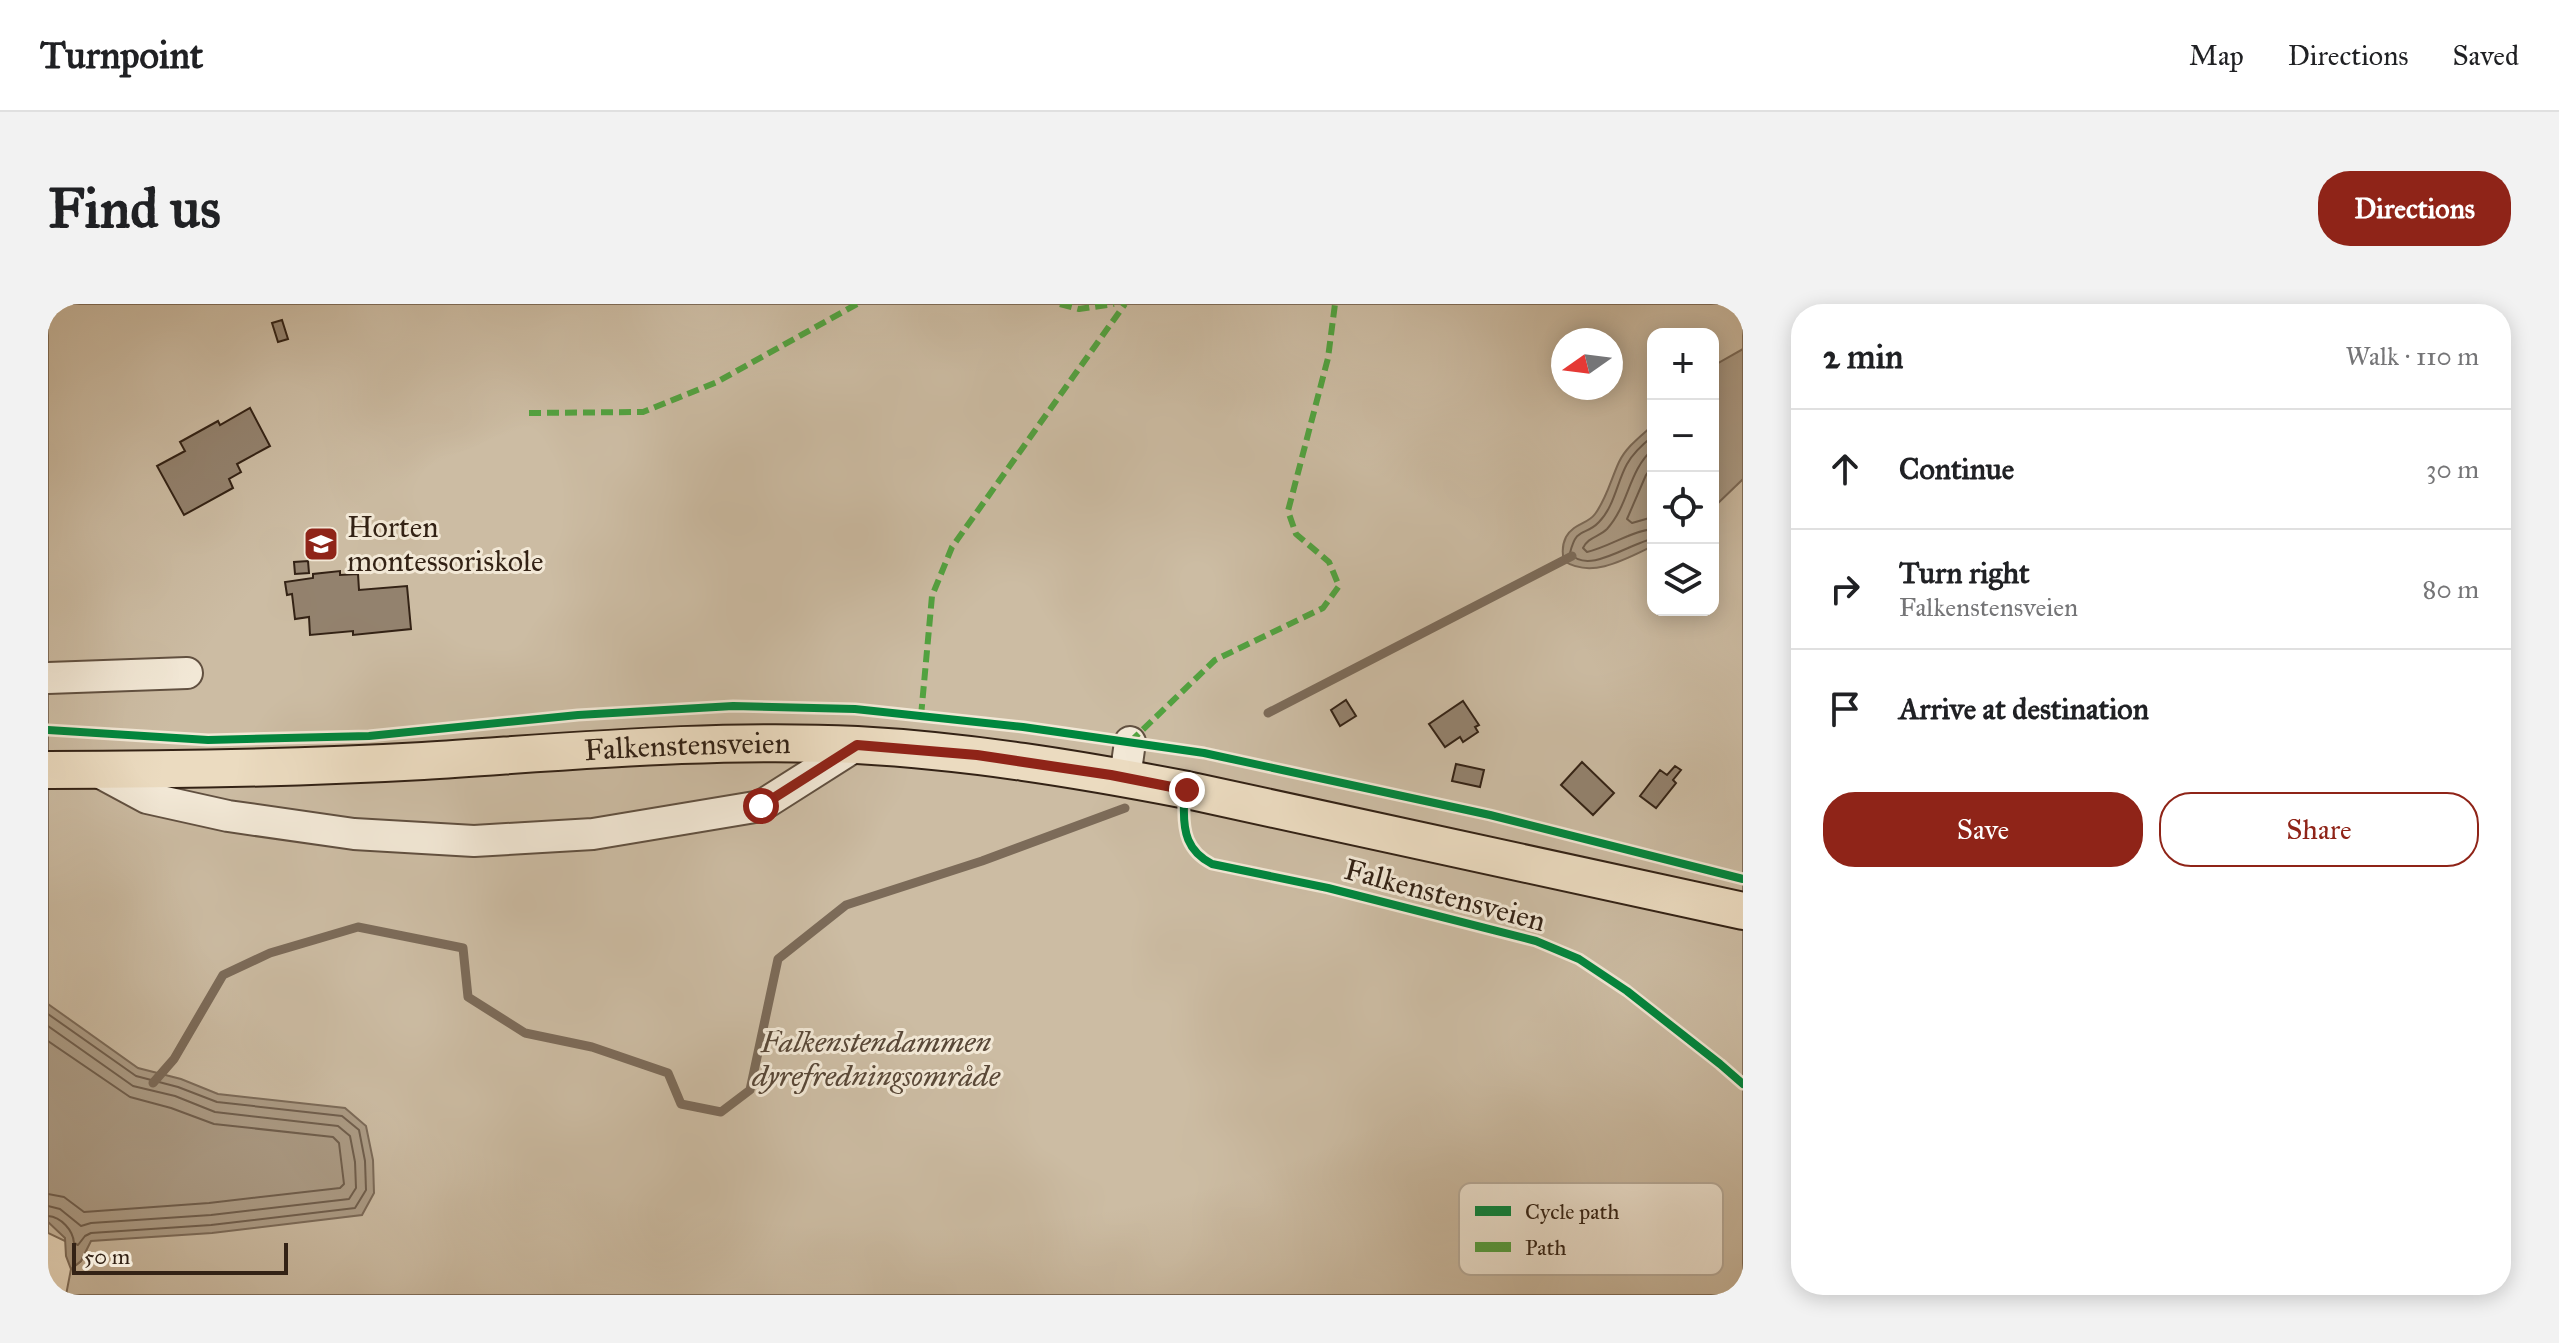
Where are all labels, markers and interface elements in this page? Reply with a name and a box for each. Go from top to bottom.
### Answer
text: Turnpoint [40,32,203,78]
text: Map [2189,38,2244,73]
text: Directions [2288,38,2409,73]
text: Saved [2453,38,2519,73]
button: Directions [2318,171,2511,246]
text: Find us [48,174,221,242]
north arrow [1551,328,1623,400]
map controls [1647,328,1719,616]
button: + [1647,328,1719,400]
text: 2 min [1823,336,1903,377]
text: Walk · 110 m [2346,340,2479,372]
button: − [1647,400,1719,472]
icon: ahead [1823,447,1867,491]
text: Continue [1899,451,2014,487]
text: 30 m [2426,453,2479,485]
button: locate [1647,472,1719,544]
place label: Horten montessoriskole [347,509,543,579]
school or university icon: Horten montessoriskole [302,525,340,563]
button: layers [1647,544,1719,616]
text: Turn right [1899,555,2030,591]
icon: right [1823,567,1867,611]
text: 80 m [2423,573,2479,605]
text: Falkenstensveien [1899,591,2078,623]
icon: arrive [1823,687,1867,731]
text: Arrive at destination [1899,691,2149,727]
street label: Falkenstensveien [583,725,791,768]
route end [1169,772,1205,808]
route start [743,788,779,824]
button: Save [1823,792,2143,867]
button: Share [2159,792,2479,867]
street label: Falkenstensveien [1341,851,1549,939]
park label: Falkenstendammen dyrefredningsområde [751,1024,1001,1094]
legend [1459,1183,1723,1275]
text: Cycle path [1525,1198,1620,1225]
text: Path [1525,1234,1567,1261]
scale bar [72,1239,288,1275]
text: 50 m [84,1243,130,1270]

